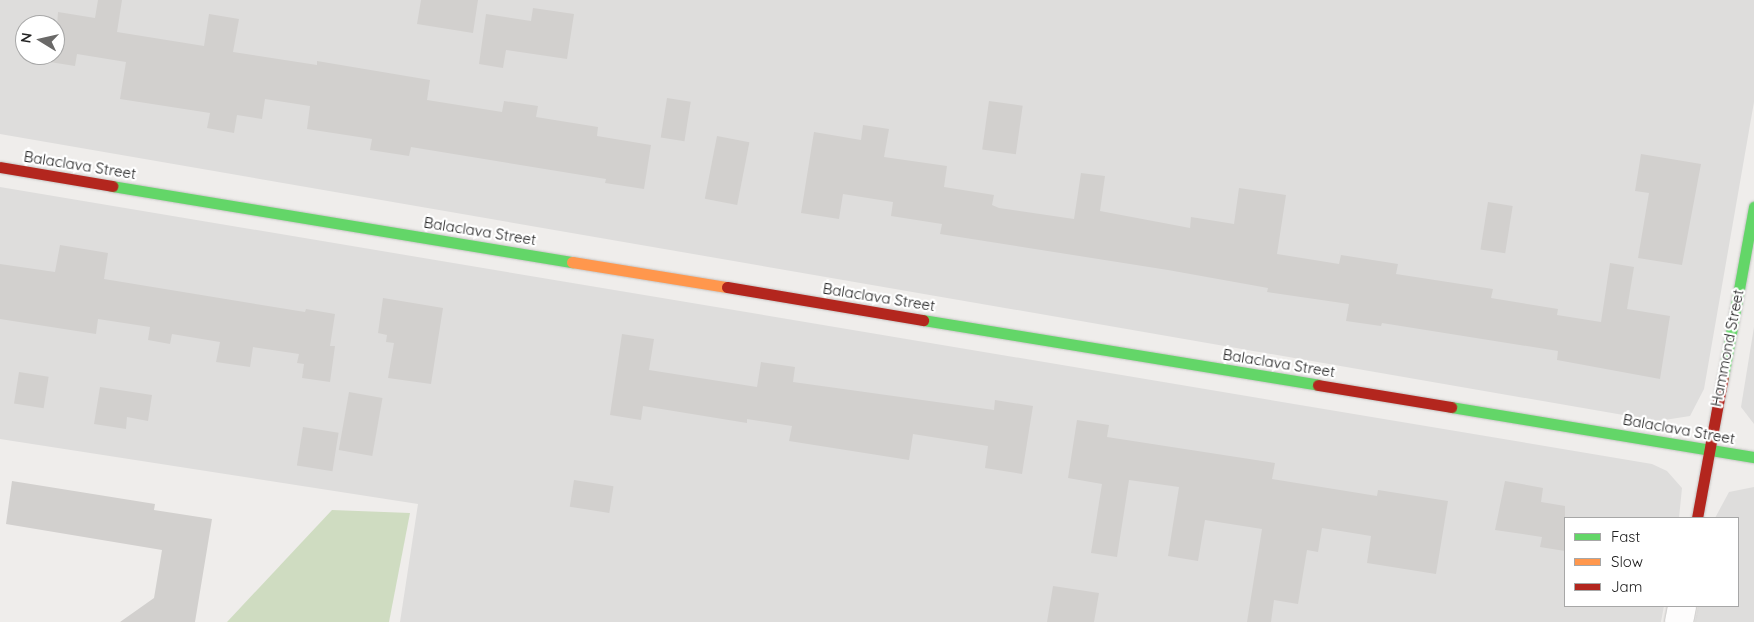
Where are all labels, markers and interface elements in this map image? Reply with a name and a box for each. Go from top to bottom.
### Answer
north arrow [15,15,65,65]
text: N [16,31,36,44]
street label: Balaclava Street [22,147,138,183]
street label: Balaclava Street [422,213,538,249]
street label: Balaclava Street [821,279,937,315]
street label: Hammond Street [1707,288,1747,408]
street label: Balaclava Street [1221,345,1337,381]
street label: Balaclava Street [1621,410,1737,448]
legend [1564,517,1739,607]
text: Fast [1611,527,1640,546]
text: Slow [1611,552,1643,571]
text: Jam [1611,577,1642,596]

